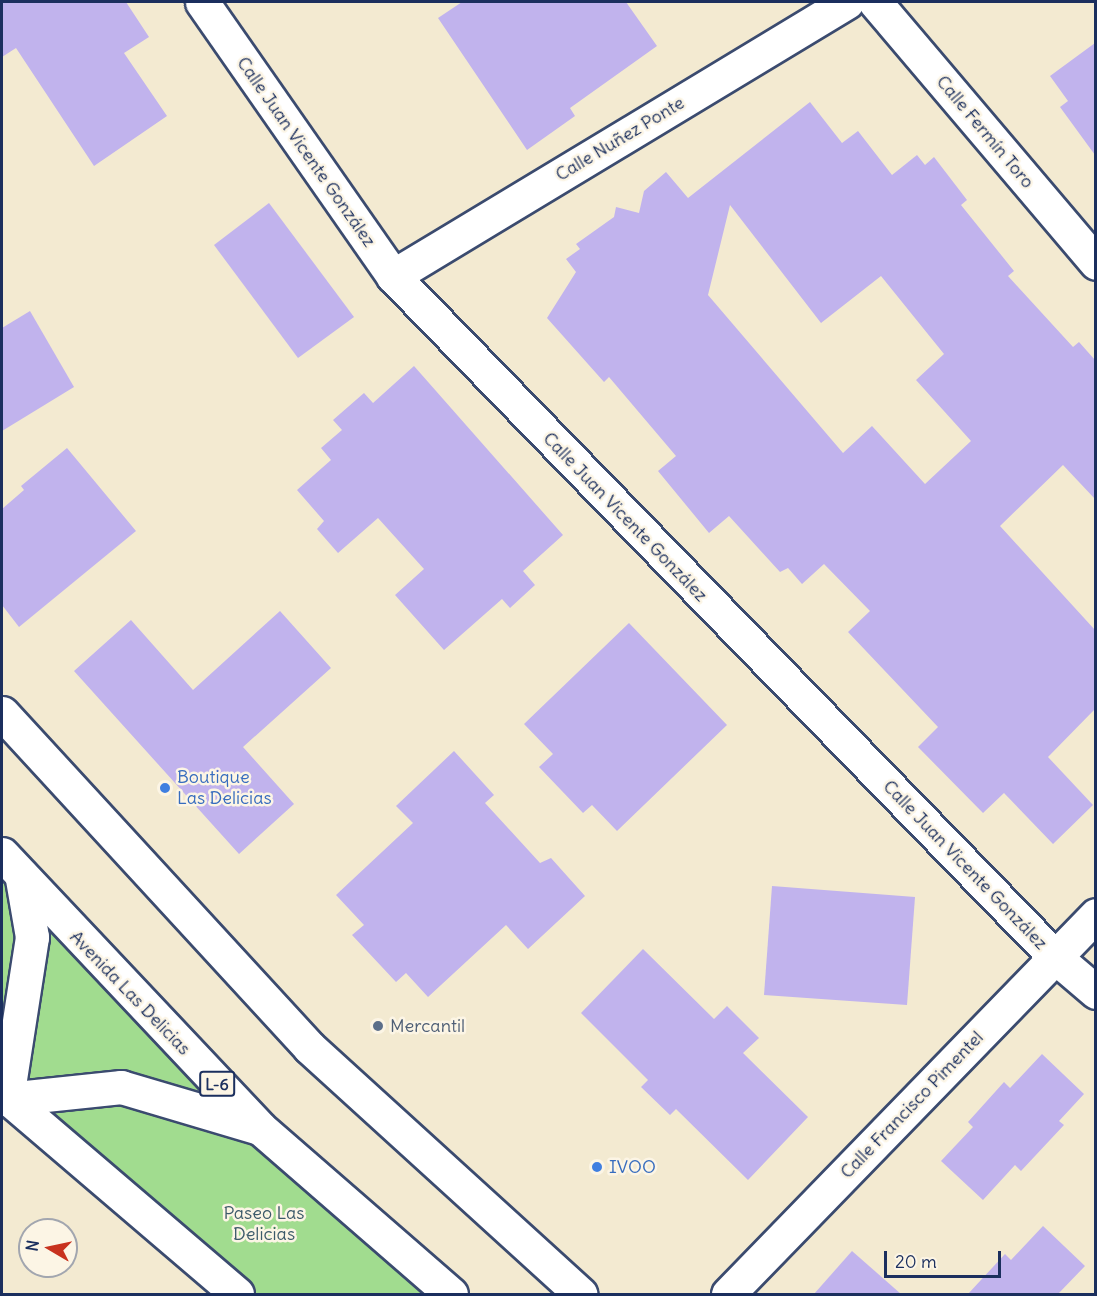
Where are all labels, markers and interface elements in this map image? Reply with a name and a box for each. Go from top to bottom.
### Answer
street label: Calle Juan Vicente González [232,53,380,251]
street label: Calle Fermín Toro [932,71,1038,193]
street label: Calle Nuñez Ponte [552,92,688,186]
street label: Calle Juan Vicente González [538,428,712,606]
place label: Boutique Las Delicias [177,767,272,810]
street label: Calle Juan Vicente González [878,776,1052,954]
marker: Boutique Las Delicias [158,781,172,795]
street label: Avenida Las Delicias [65,926,195,1060]
place label: Mercantil [390,1015,465,1037]
marker: Mercantil [371,1019,385,1033]
street label: Calle Francisco Pimentel [836,1027,988,1183]
road number: L-6 [199,1071,235,1097]
place label: IVOO [609,1156,656,1178]
marker: IVOO [590,1160,604,1174]
park label: Paseo Las Delicias [223,1203,305,1246]
north arrow [18,1218,78,1278]
text: N [21,1238,43,1253]
scale bar [887,1239,1004,1277]
text: 20 m [895,1250,937,1273]

